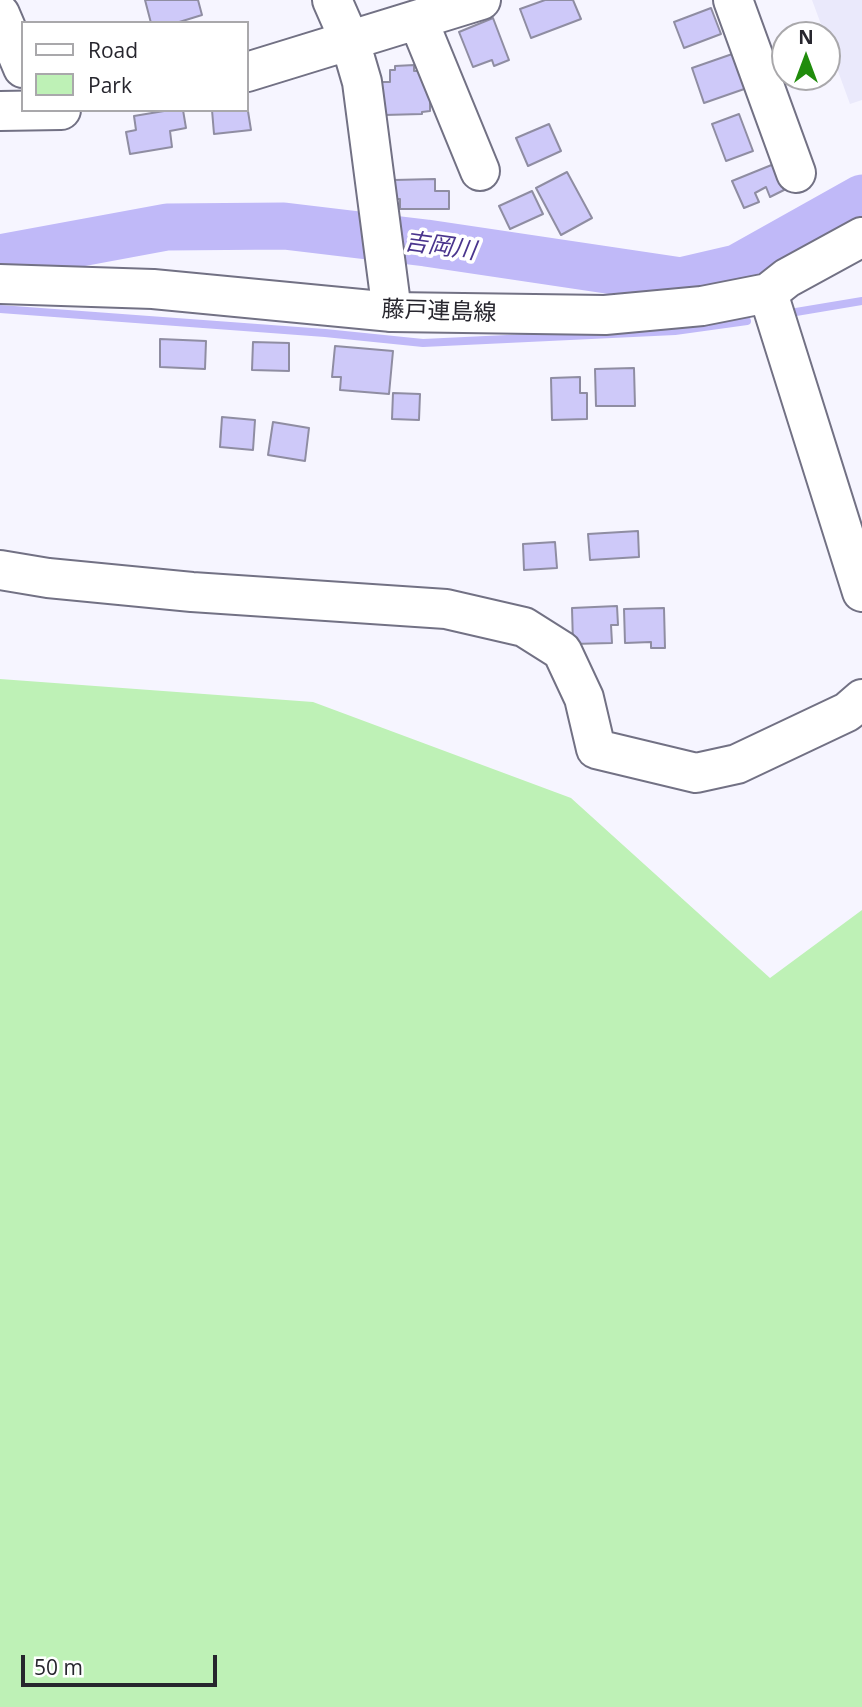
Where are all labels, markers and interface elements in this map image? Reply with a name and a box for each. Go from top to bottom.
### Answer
legend [21,21,248,112]
north arrow [771,21,841,91]
text: N [798,24,814,50]
text: Road [88,36,138,64]
text: Park [88,71,132,99]
water label: 吉岡川 [402,228,478,266]
street label: 藤戸連島線 [381,296,497,328]
scale bar [24,1640,220,1684]
text: 50 m [34,1653,83,1681]

